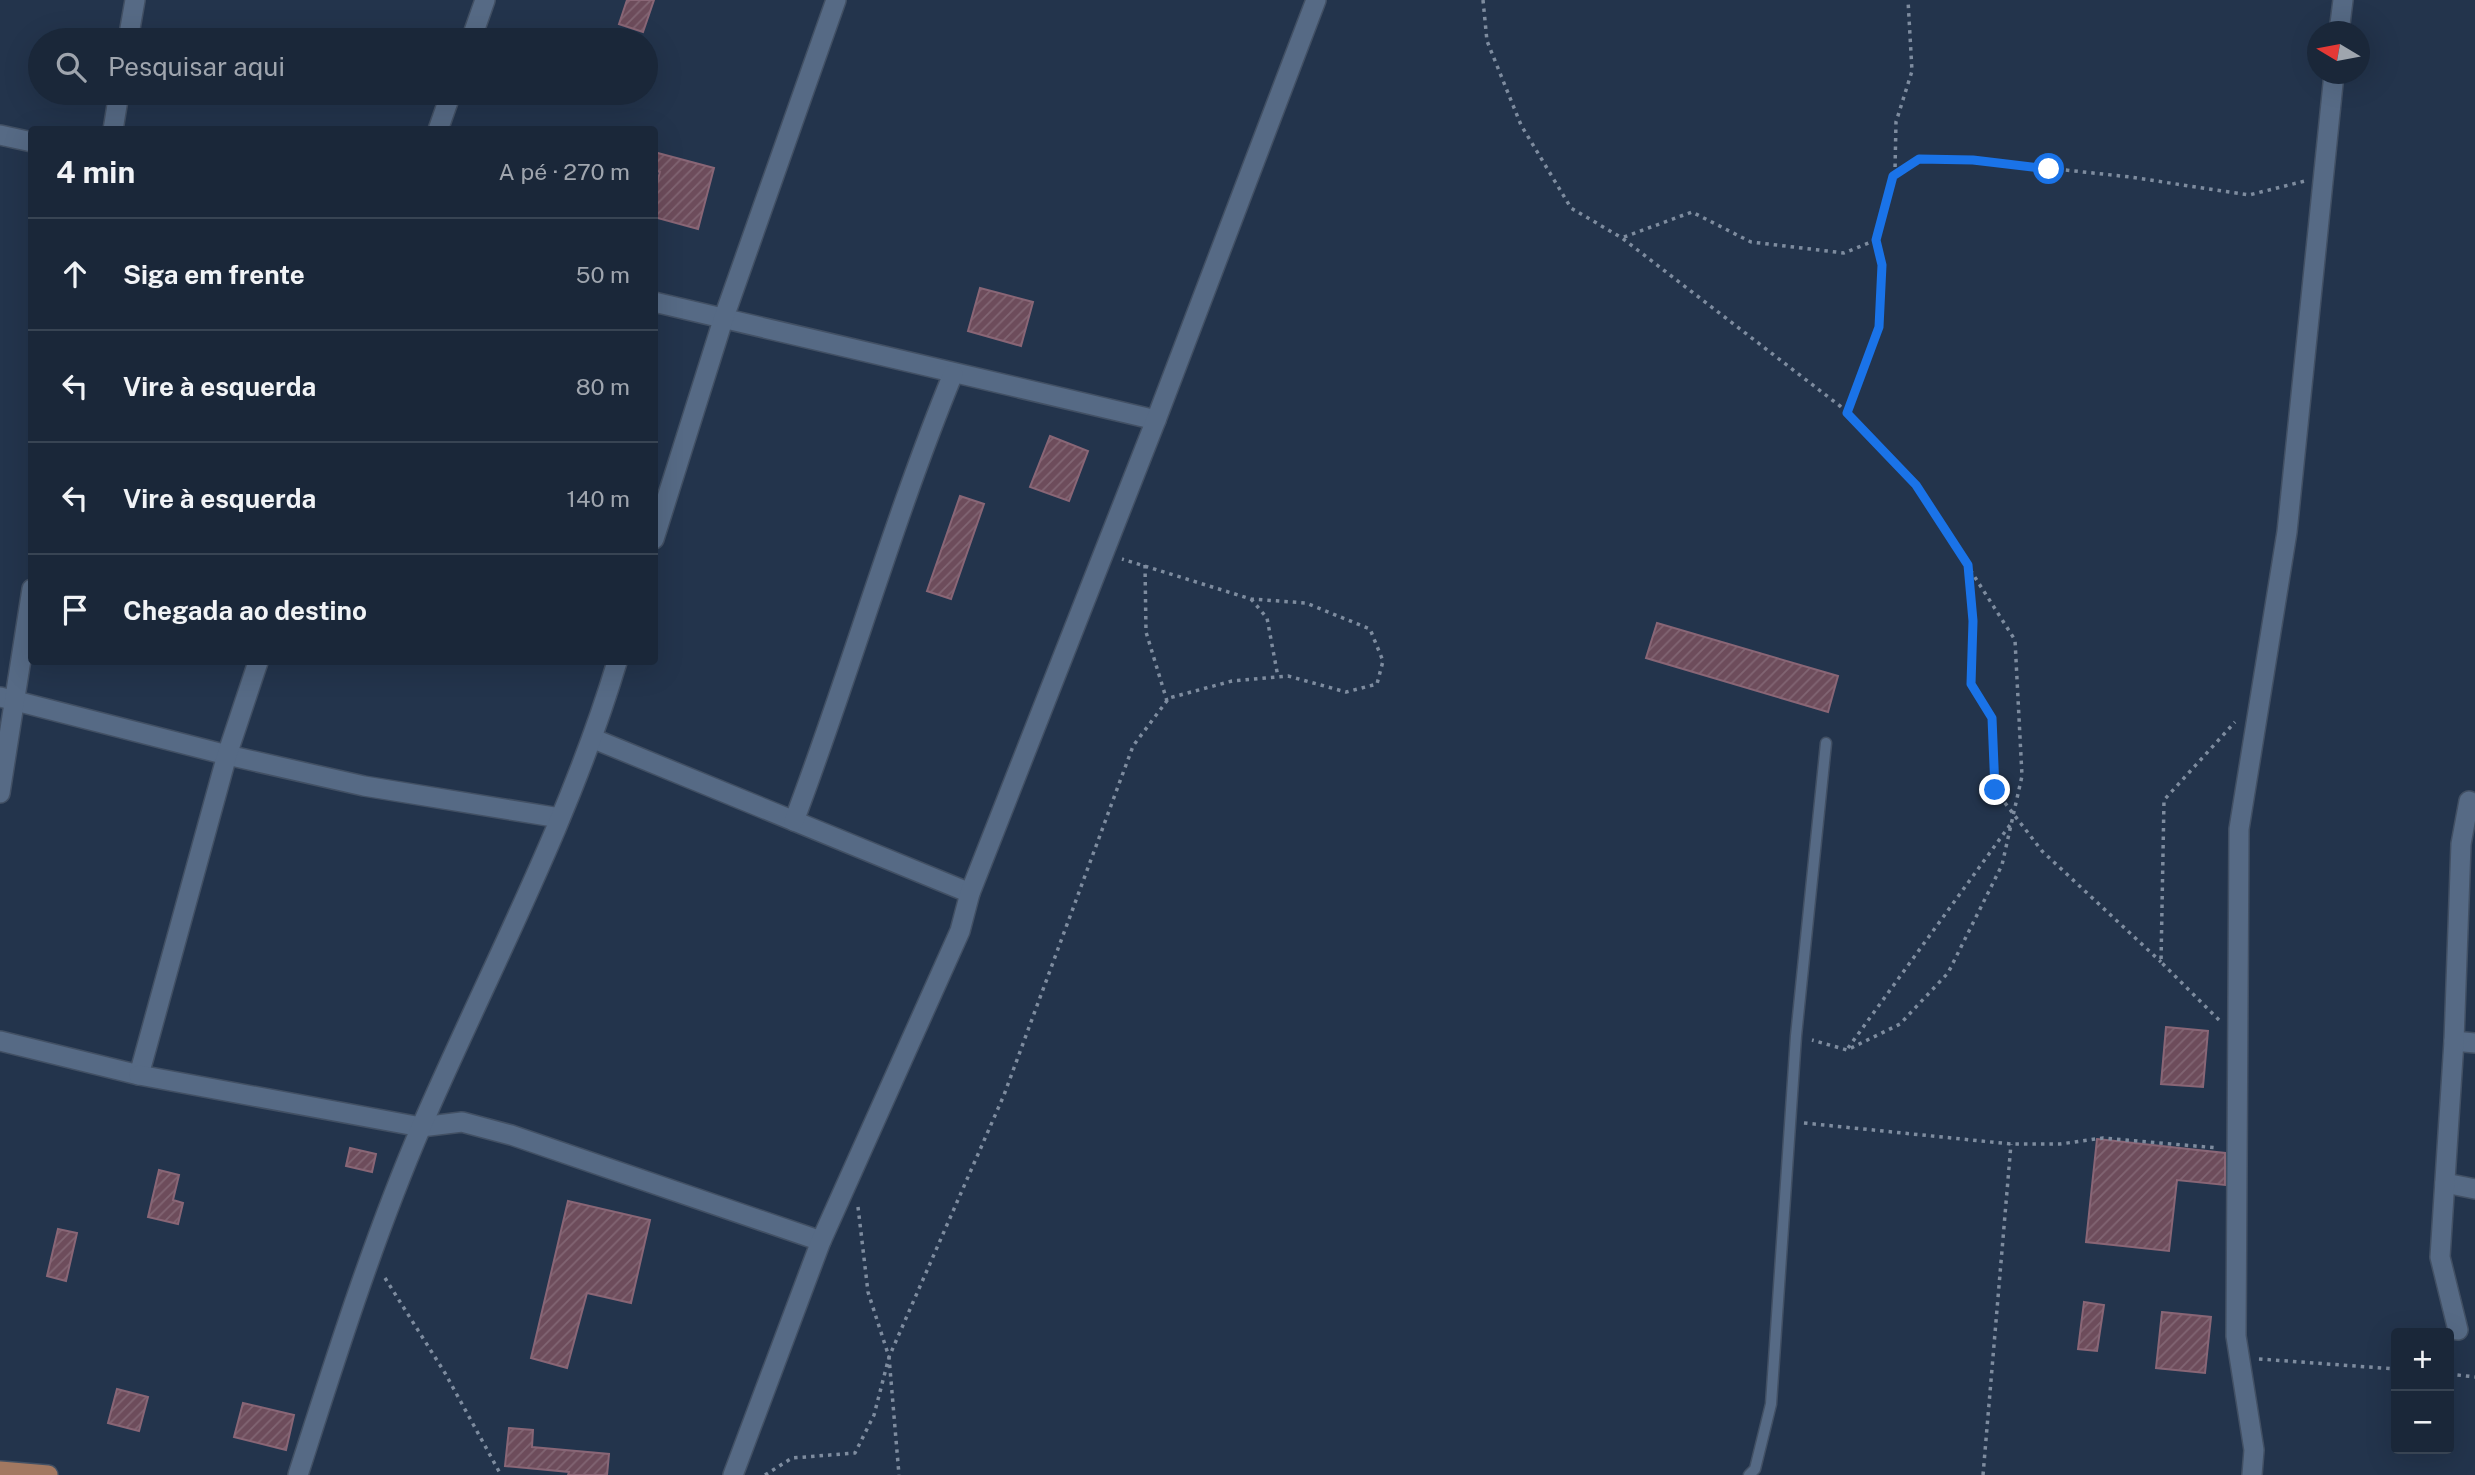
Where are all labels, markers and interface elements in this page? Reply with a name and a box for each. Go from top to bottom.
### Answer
north arrow [2307,21,2370,84]
search box [28,28,658,105]
icon: search [52,48,90,86]
text: Pesquisar aqui [108,51,285,82]
route start [2033,153,2064,184]
text: 4 min [56,154,135,190]
text: A pé · 270 m [499,158,630,185]
icon: ahead [56,255,94,293]
text: Siga em frente [123,259,305,290]
text: 50 m [576,261,630,288]
icon: left [56,367,94,405]
text: Vire à esquerda [123,371,316,402]
text: 80 m [576,373,630,400]
icon: left [56,479,94,517]
text: Vire à esquerda [123,483,316,514]
text: 140 m [567,485,630,512]
icon: arrive [56,591,94,629]
text: Chegada ao destino [123,595,367,626]
route end [1979,774,2010,805]
map controls [2391,1328,2454,1454]
button: + [2391,1328,2454,1391]
button: − [2391,1391,2454,1454]

